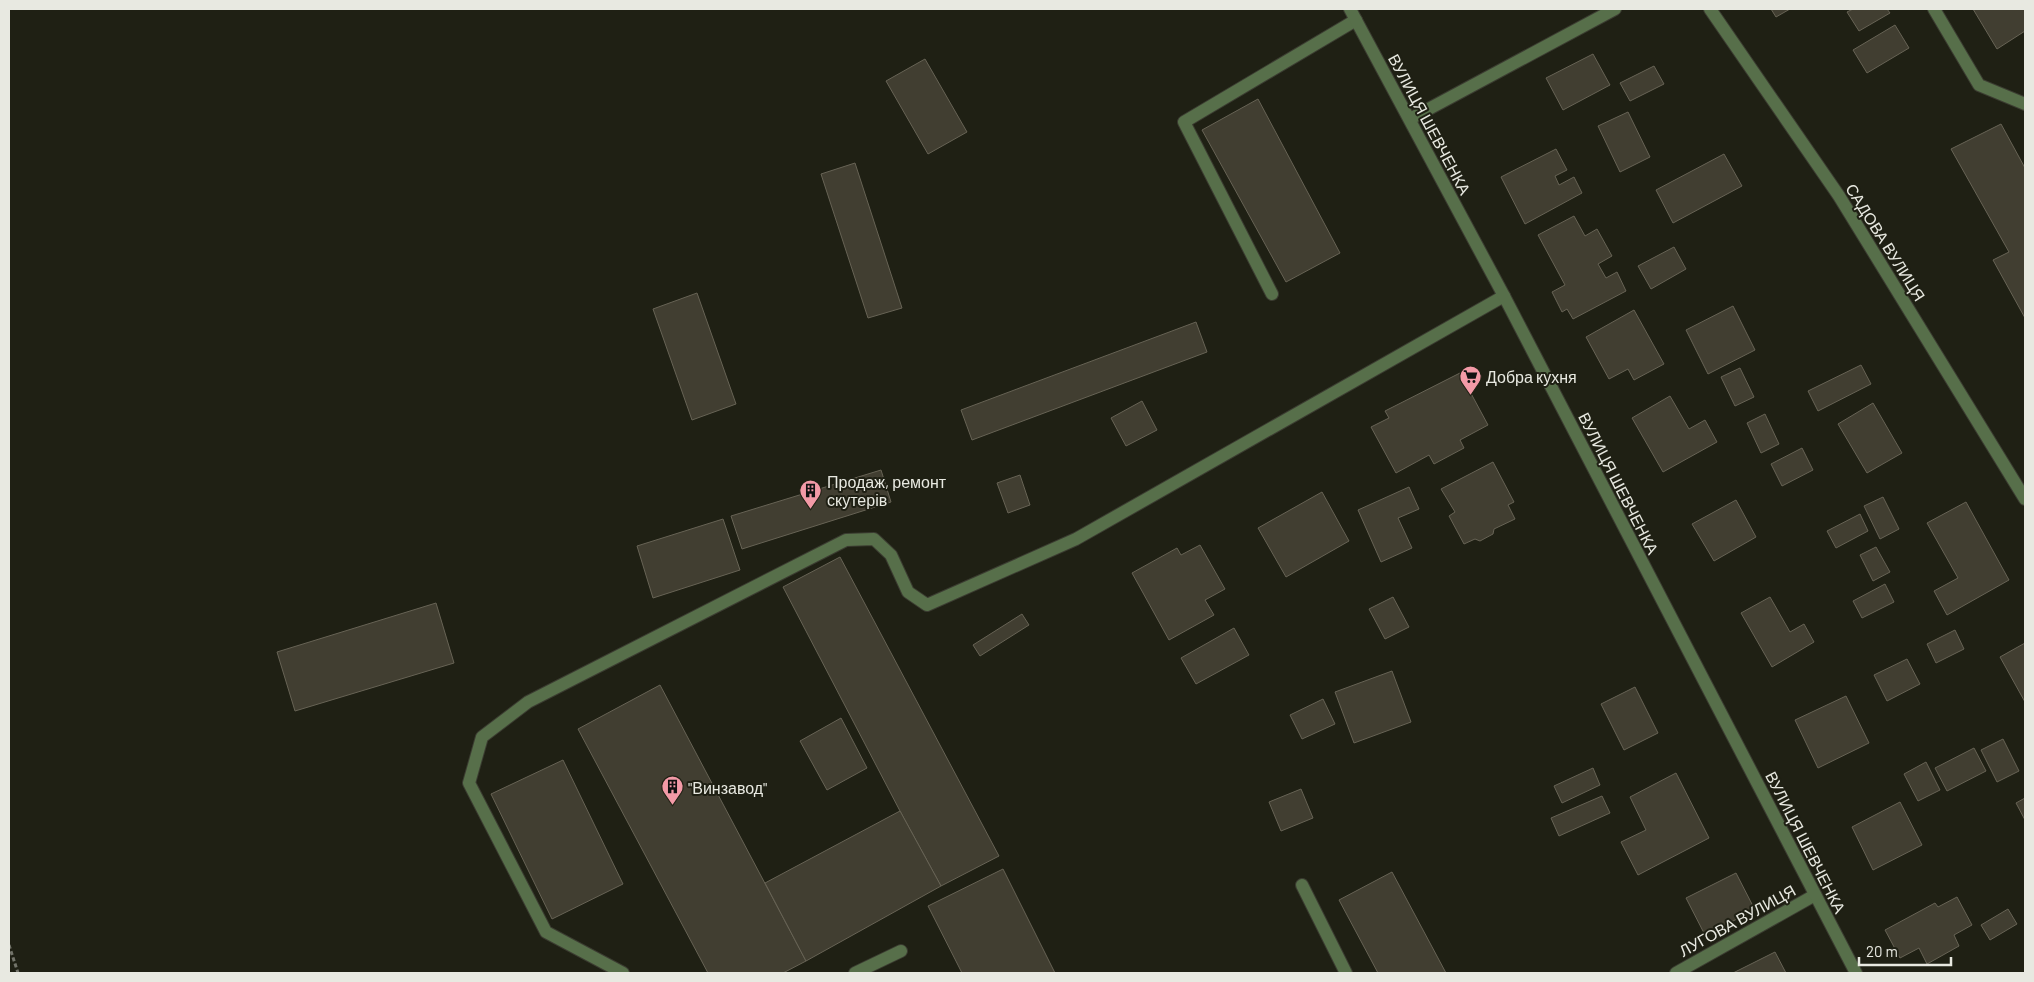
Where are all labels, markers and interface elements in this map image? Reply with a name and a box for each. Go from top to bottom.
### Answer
street label: ВУЛИЦЯ ШЕВЧЕНКА [1385,50,1475,198]
street label: САДОВА ВУЛИЦЯ [1842,180,1930,304]
supermarket icon: Добра кухня [1458,364,1482,395]
place label: Добра кухня [1486,367,1577,386]
street label: ВУЛИЦЯ ШЕВЧЕНКА [1575,409,1663,557]
place label: Продаж, ремонт скутерів [827,472,947,509]
building icon: Продаж, ремонт скутерів [799,478,823,509]
street label: ВУЛИЦЯ ШЕВЧЕНКА [1762,768,1850,916]
building icon: "Винзавод" [660,775,684,806]
place label: "Винзавод" [688,778,767,797]
street label: ЛУГОВА ВУЛИЦЯ [1676,880,1798,960]
scale bar [1859,934,1952,966]
text: 20 m [1866,942,1898,960]

